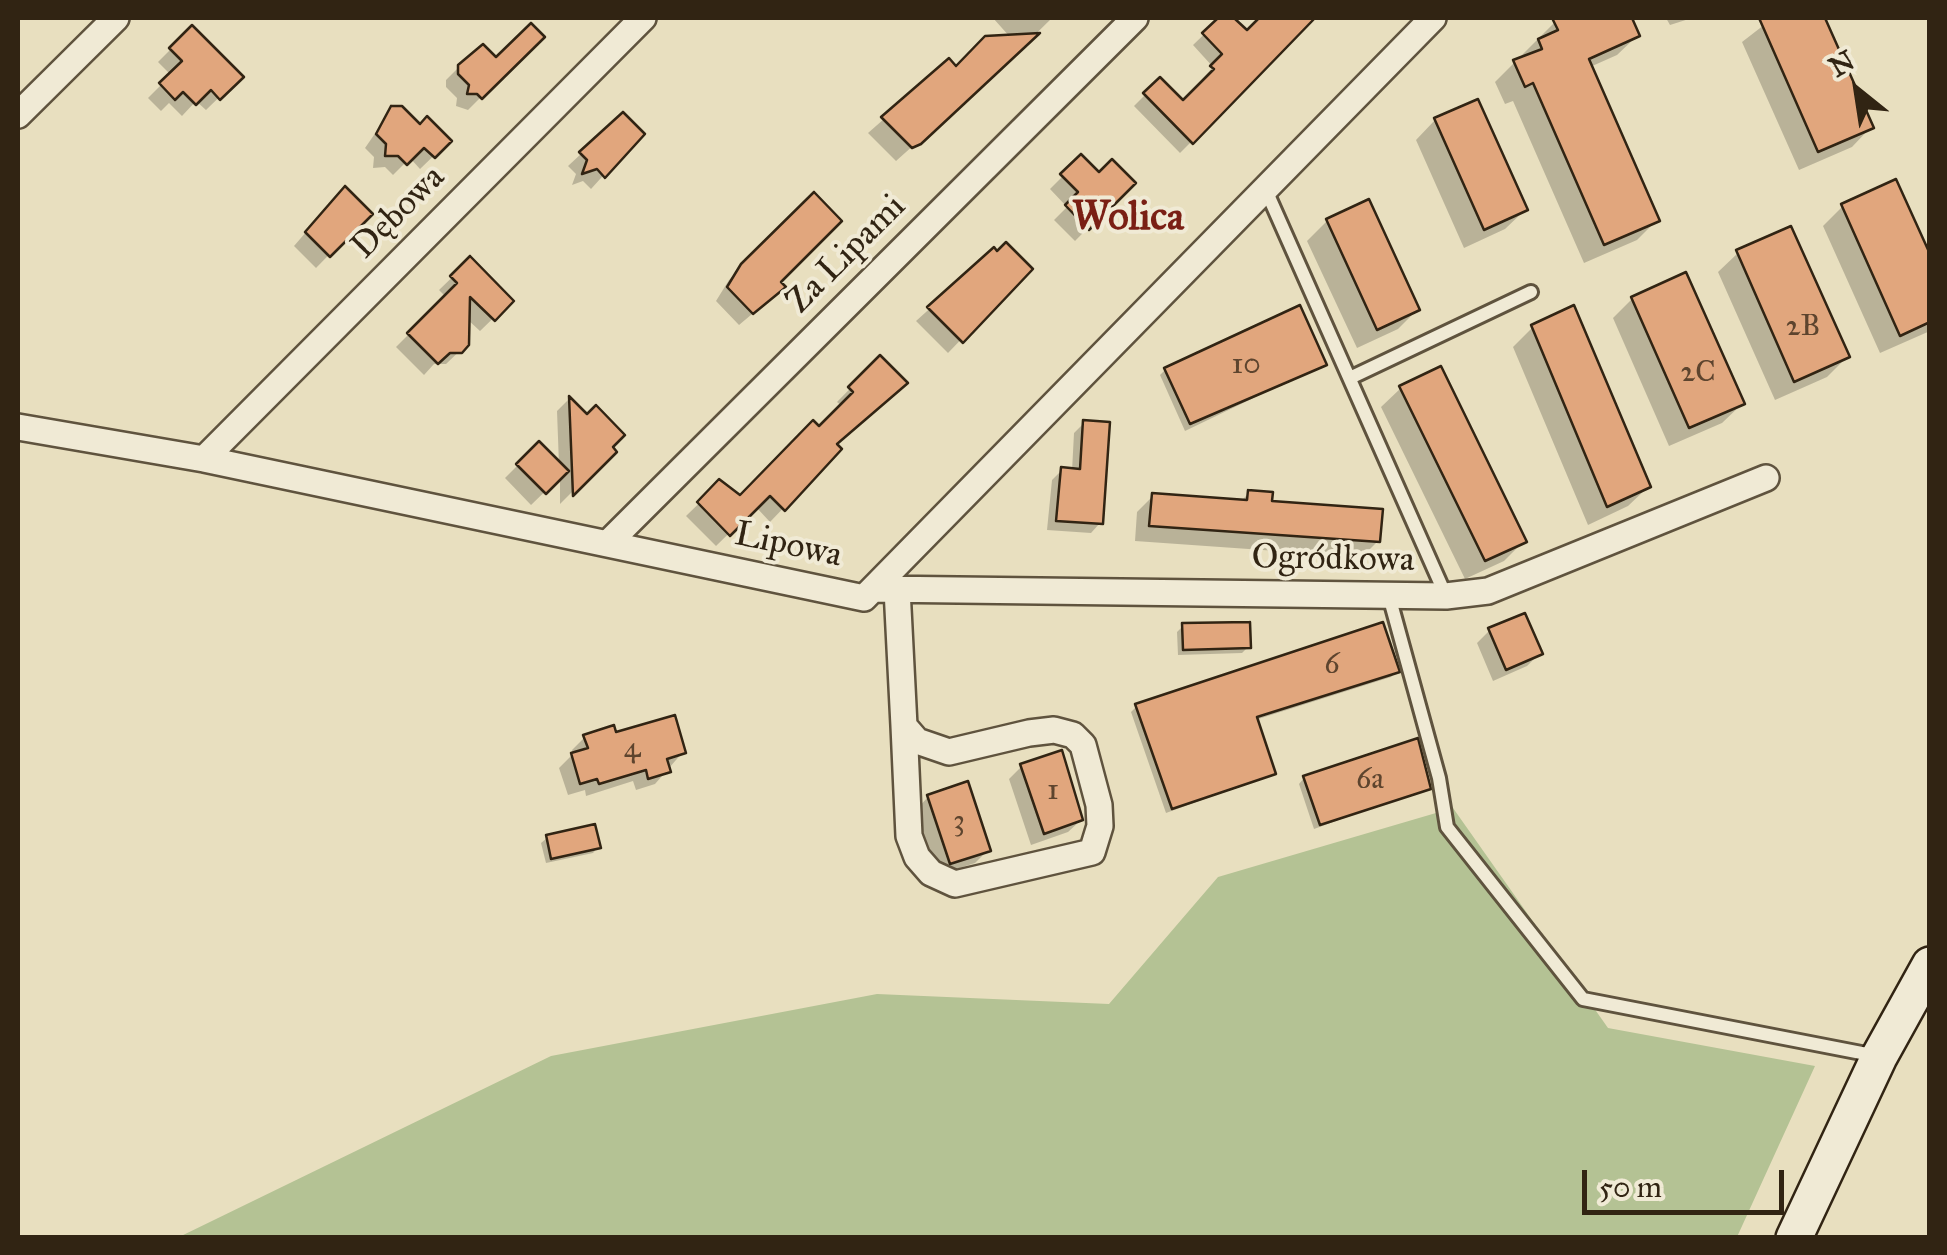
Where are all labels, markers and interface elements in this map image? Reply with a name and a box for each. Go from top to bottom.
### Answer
north arrow [1807,40,1907,140]
text: N [1823,42,1861,85]
street label: Dębowa [344,158,454,268]
street label: Za Lipami [779,187,915,323]
district label: Wolica [1072,195,1184,243]
house number: 2B [1786,310,1820,346]
house number: 10 [1231,348,1261,384]
house number: 2C [1680,356,1716,392]
street label: Lipowa [731,514,845,578]
street label: Ogródkowa [1251,538,1415,582]
house number: 6 [1324,648,1340,684]
house number: 4 [624,732,640,768]
house number: 6a [1356,763,1384,799]
house number: 1 [1047,774,1059,810]
house number: 3 [953,805,965,841]
scale bar [1587,1150,1790,1212]
text: 50 m [1599,1169,1662,1205]

